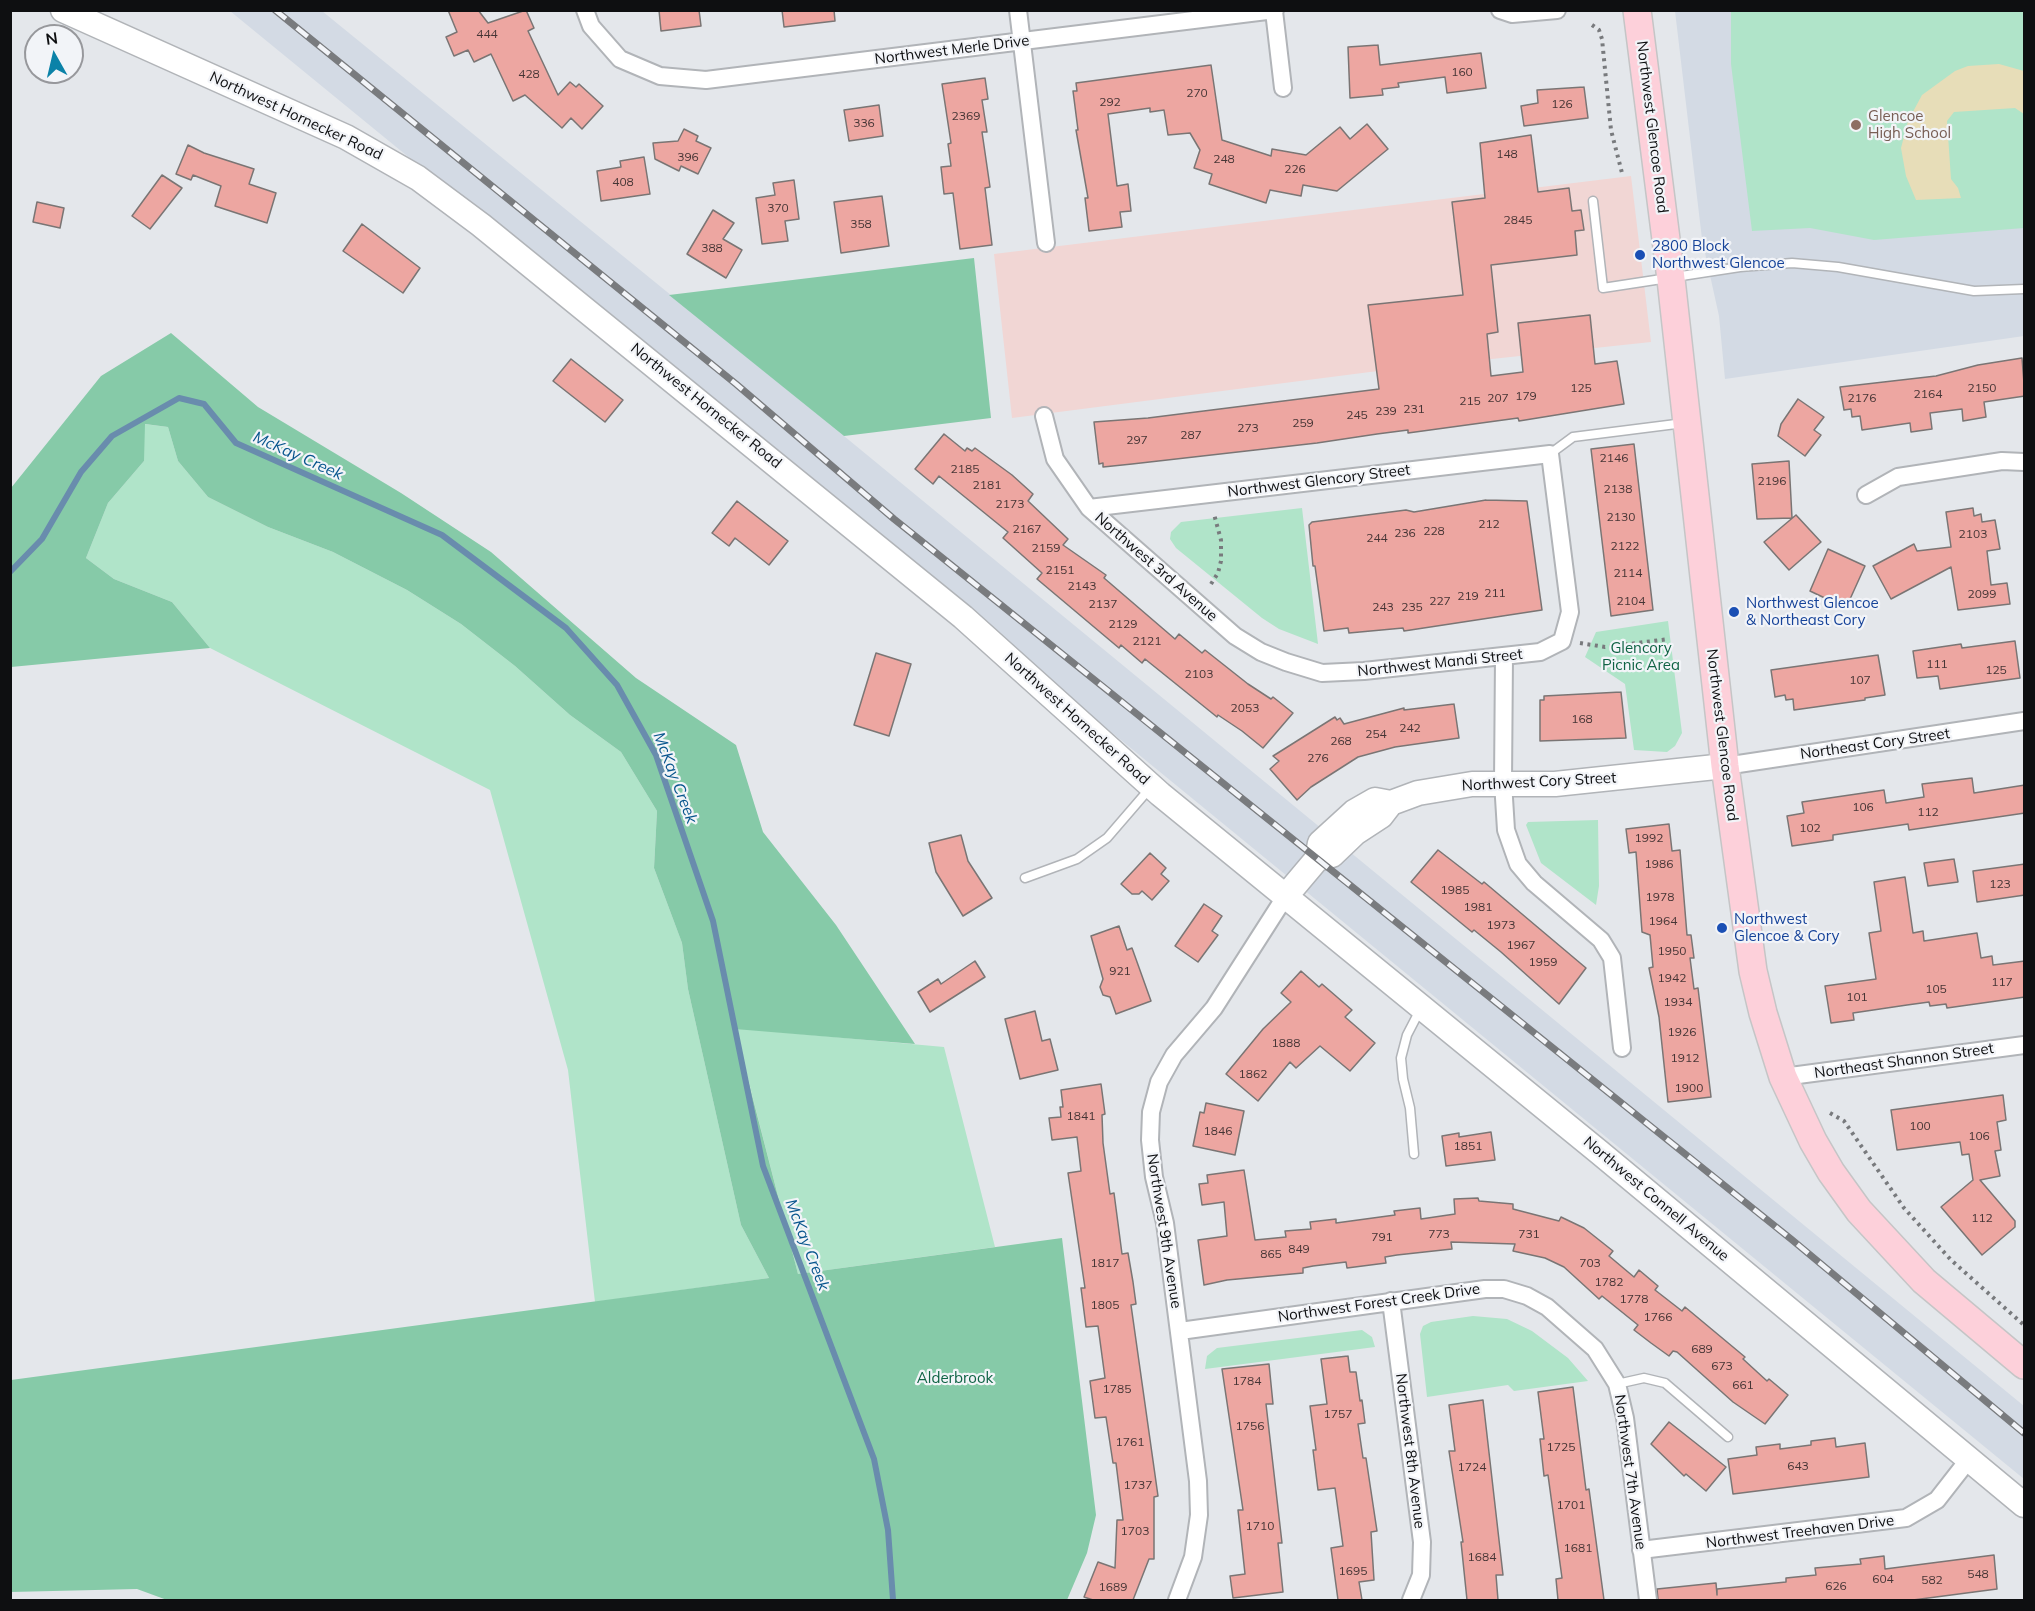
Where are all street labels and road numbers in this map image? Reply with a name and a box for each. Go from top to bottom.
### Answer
street label: Northwest Merle Drive [874,32,1030,68]
street label: Northwest Glencoe Road [1633,40,1671,214]
street label: Northwest Hornecker Road [207,68,385,164]
street label: Northwest Hornecker Road [627,340,785,472]
street label: Northwest Glencory Street [1227,461,1411,501]
street label: Northwest 3rd Avenue [1091,509,1221,625]
street label: Northwest Mandi Street [1357,645,1523,681]
street label: Northwest Glencoe Road [1703,648,1741,822]
street label: Northwest Hornecker Road [1001,649,1153,789]
street label: Northeast Cory Street [1799,725,1951,763]
street label: Northwest Cory Street [1461,769,1617,795]
street label: Northeast Shannon Street [1813,1040,1995,1082]
street label: Northwest Connell Avenue [1580,1133,1732,1265]
street label: Northwest 9th Avenue [1143,1152,1185,1310]
street label: Northwest Forest Creek Drive [1277,1280,1481,1326]
street label: Northwest 8th Avenue [1392,1372,1428,1530]
street label: Northwest 7th Avenue [1610,1393,1650,1551]
street label: Northwest Treehaven Drive [1705,1512,1895,1552]

